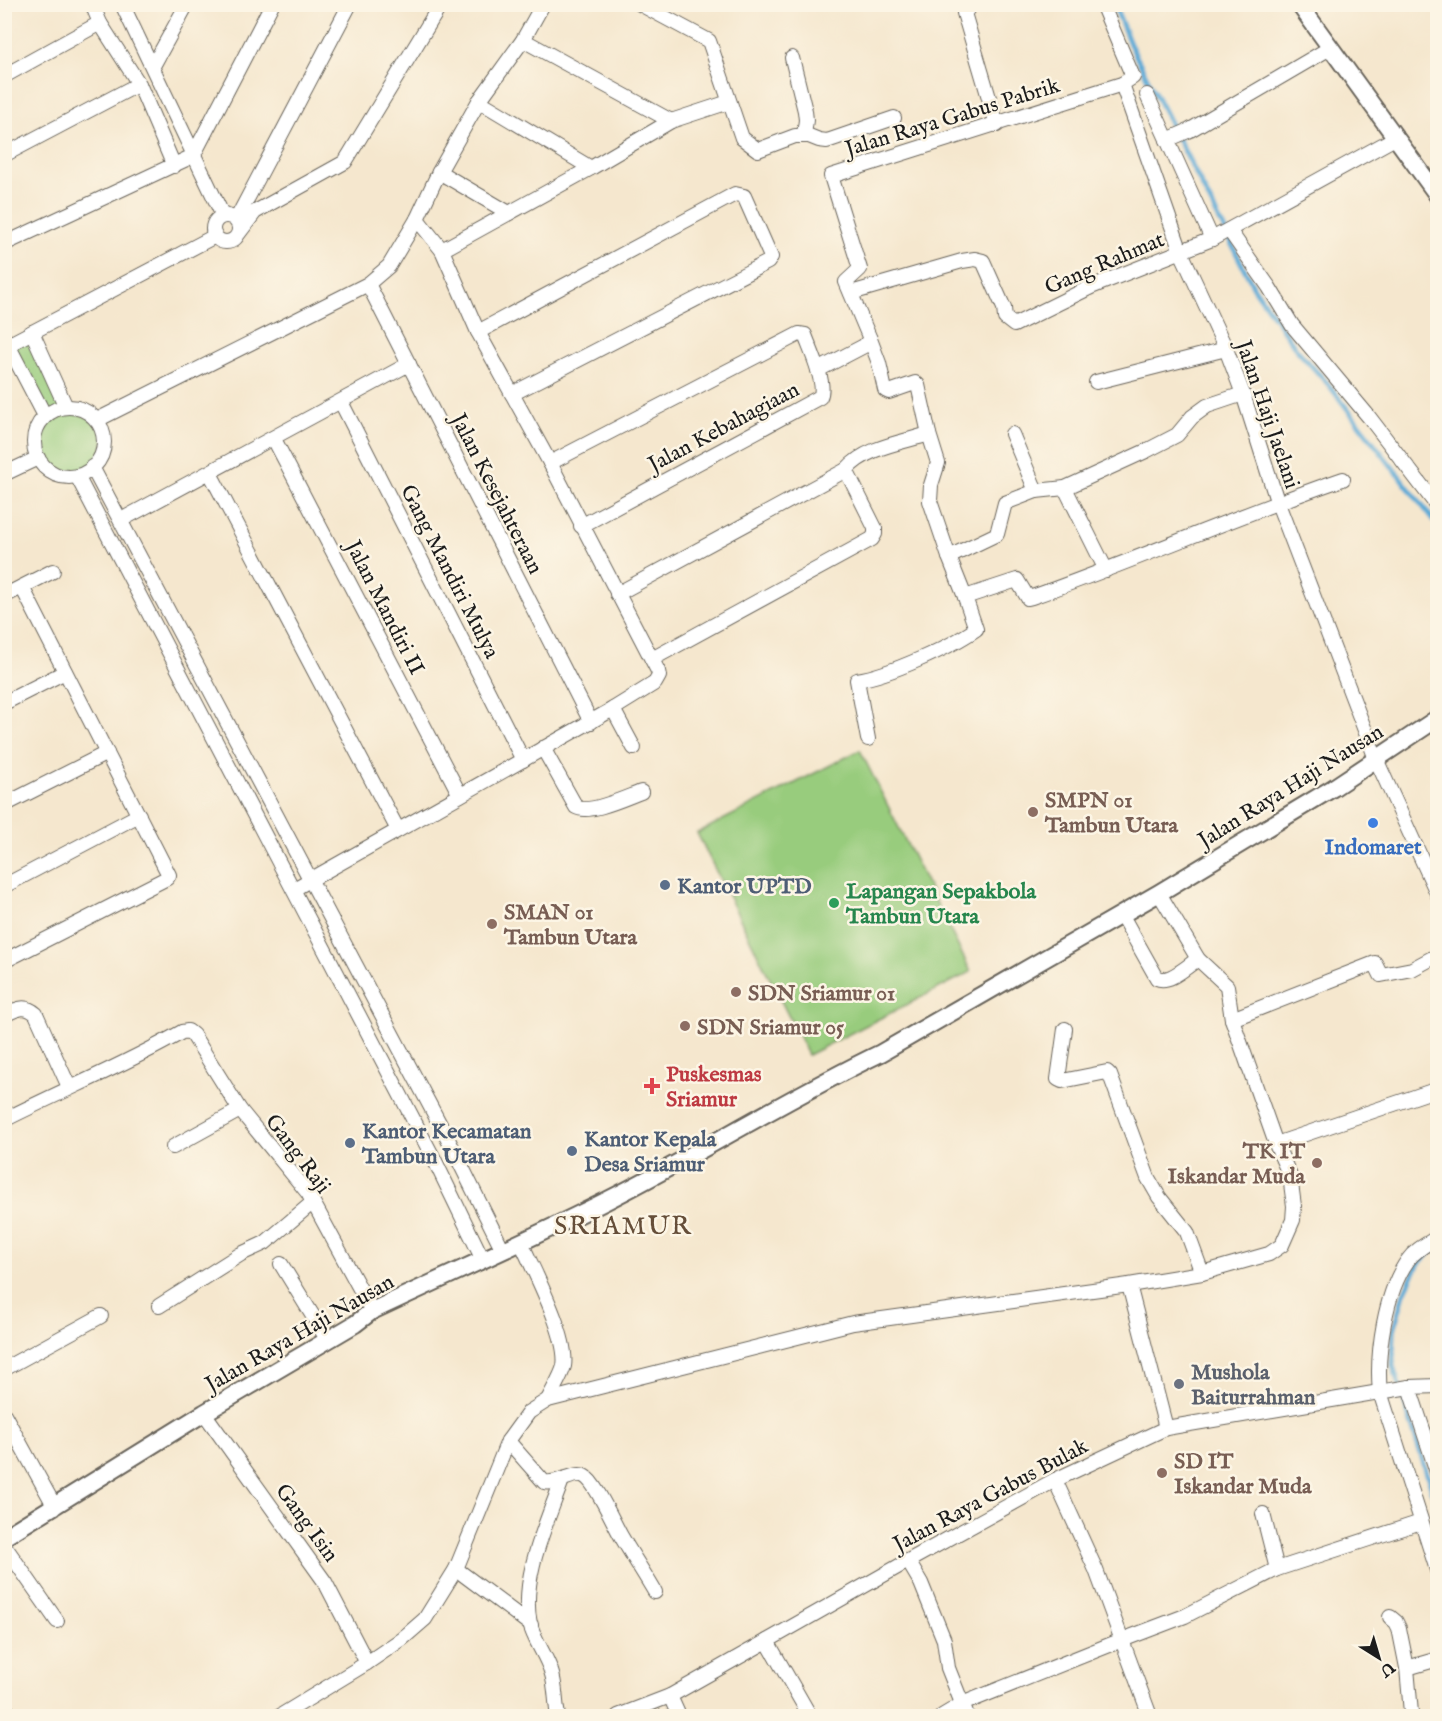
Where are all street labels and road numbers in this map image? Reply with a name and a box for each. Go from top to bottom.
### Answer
street label: Jalan Raya Gabus Pabrik [839,72,1063,165]
street label: Gang Rahmat [1041,226,1169,302]
street label: Jalan Haji Jaelani [1228,334,1306,493]
street label: Jalan Kebahagiaan [641,376,804,481]
street label: Jalan Kesejahteraan [442,406,549,579]
street label: Gang Mandiri Mulya [393,480,505,664]
street label: Jalan Mandiri II [337,533,430,680]
street label: Jalan Raya Haji Nausan [1191,718,1389,857]
street label: Gang Raji [258,1109,337,1200]
street label: Jalan Raya Haji Nausan [198,1268,400,1401]
street label: Jalan Raya Gabus Bulak [886,1432,1093,1560]
street label: Gang Isin [269,1478,344,1568]

